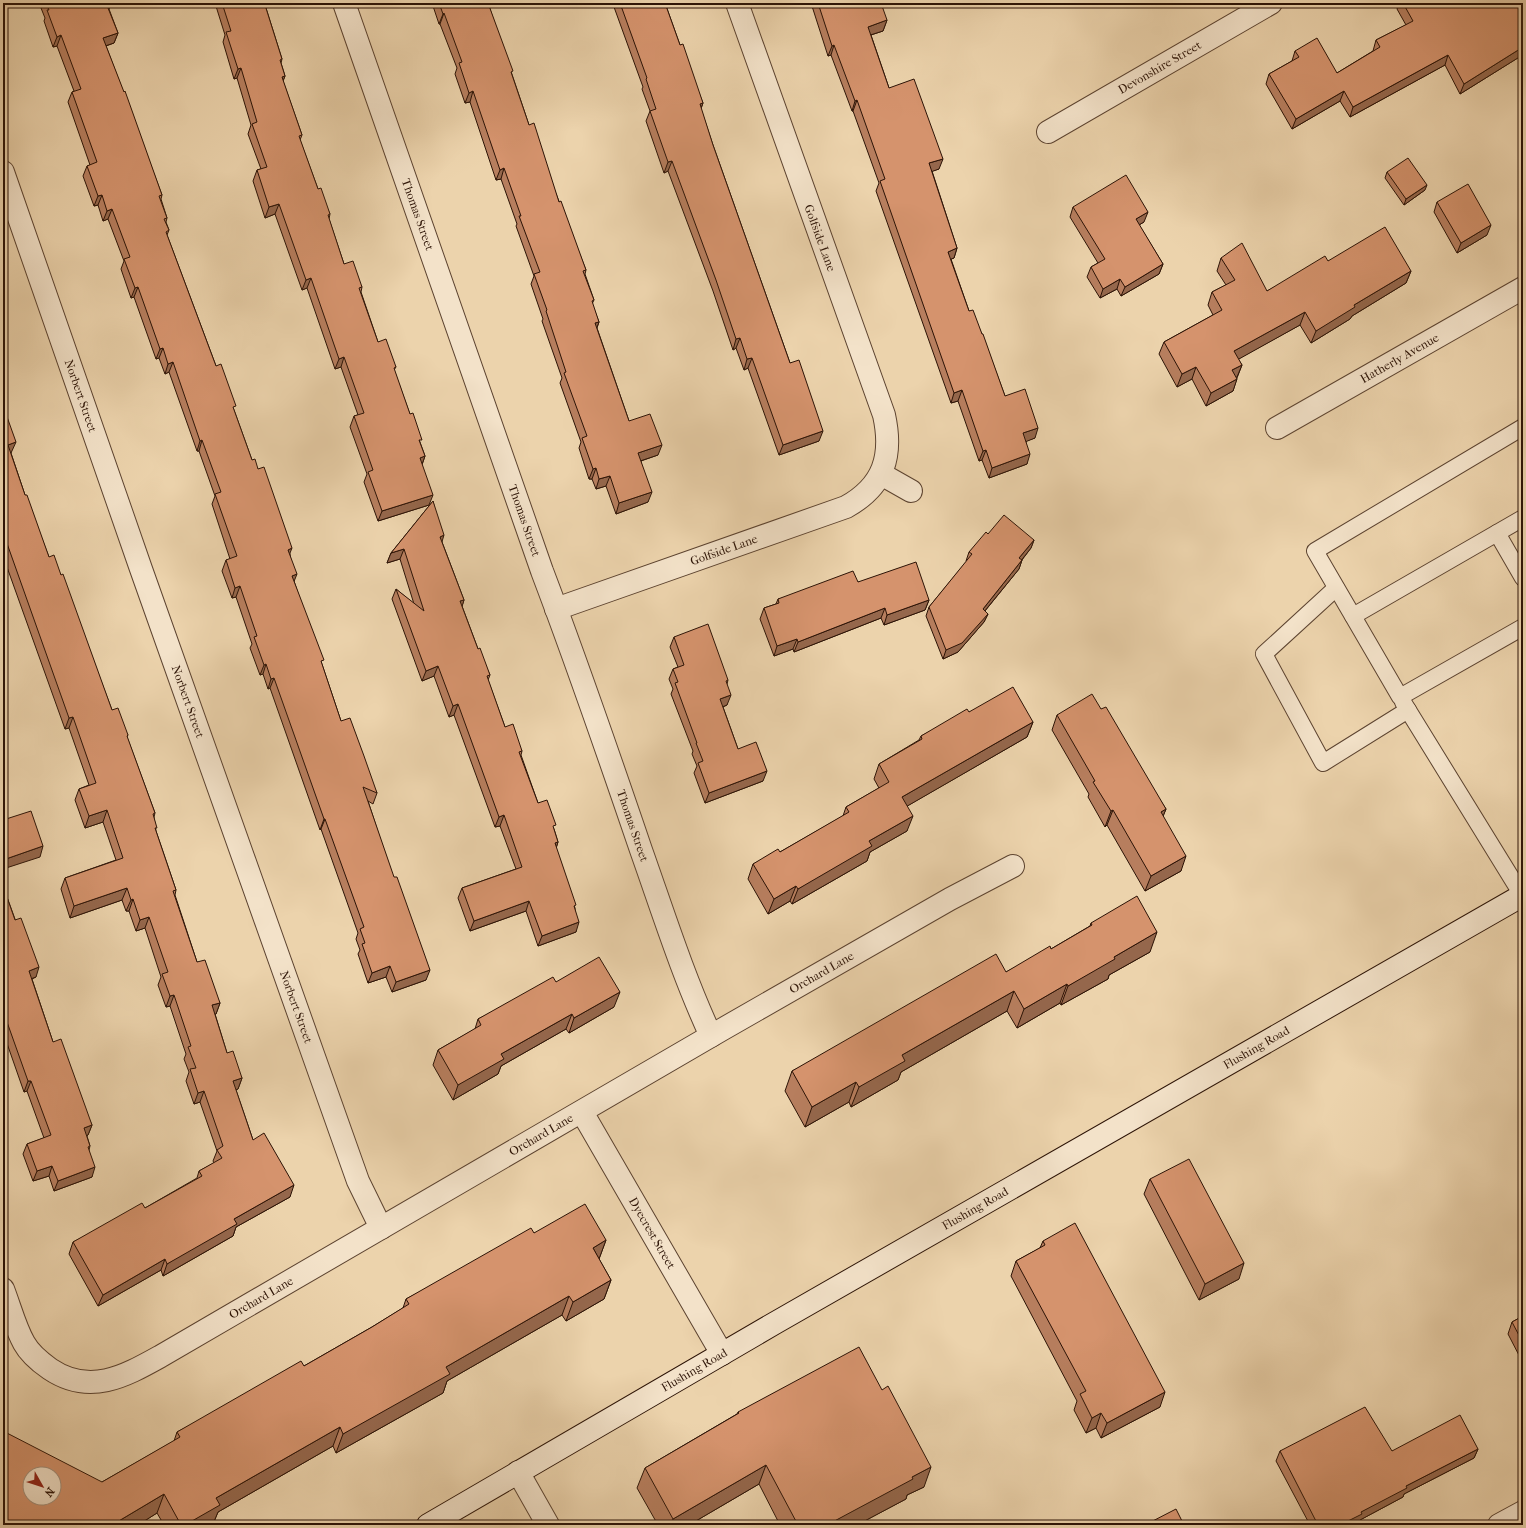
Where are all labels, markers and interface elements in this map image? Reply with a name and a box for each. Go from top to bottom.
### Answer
street label: Devonshire Street [1116,38,1204,97]
street label: Thomas Street [399,177,437,253]
street label: Golfside Lane [801,203,839,274]
street label: Hatherly Avenue [1358,330,1441,386]
street label: Norbert Street [62,358,100,435]
street label: Thomas Street [505,483,544,559]
street label: Golfside Lane [688,532,760,568]
street label: Norbert Street [169,663,208,740]
street label: Thomas Street [614,788,652,864]
street label: Orchard Lane [787,949,856,997]
street label: Norbert Street [277,969,316,1046]
street label: Flushing Road [1221,1023,1292,1072]
street label: Orchard Lane [507,1111,576,1159]
street label: Flushing Road [939,1184,1011,1233]
street label: Dyecrest Street [626,1195,679,1272]
street label: Orchard Lane [226,1274,296,1322]
street label: Flushing Road [659,1345,730,1395]
north arrow [22,1466,62,1506]
text: N [41,1485,57,1500]

